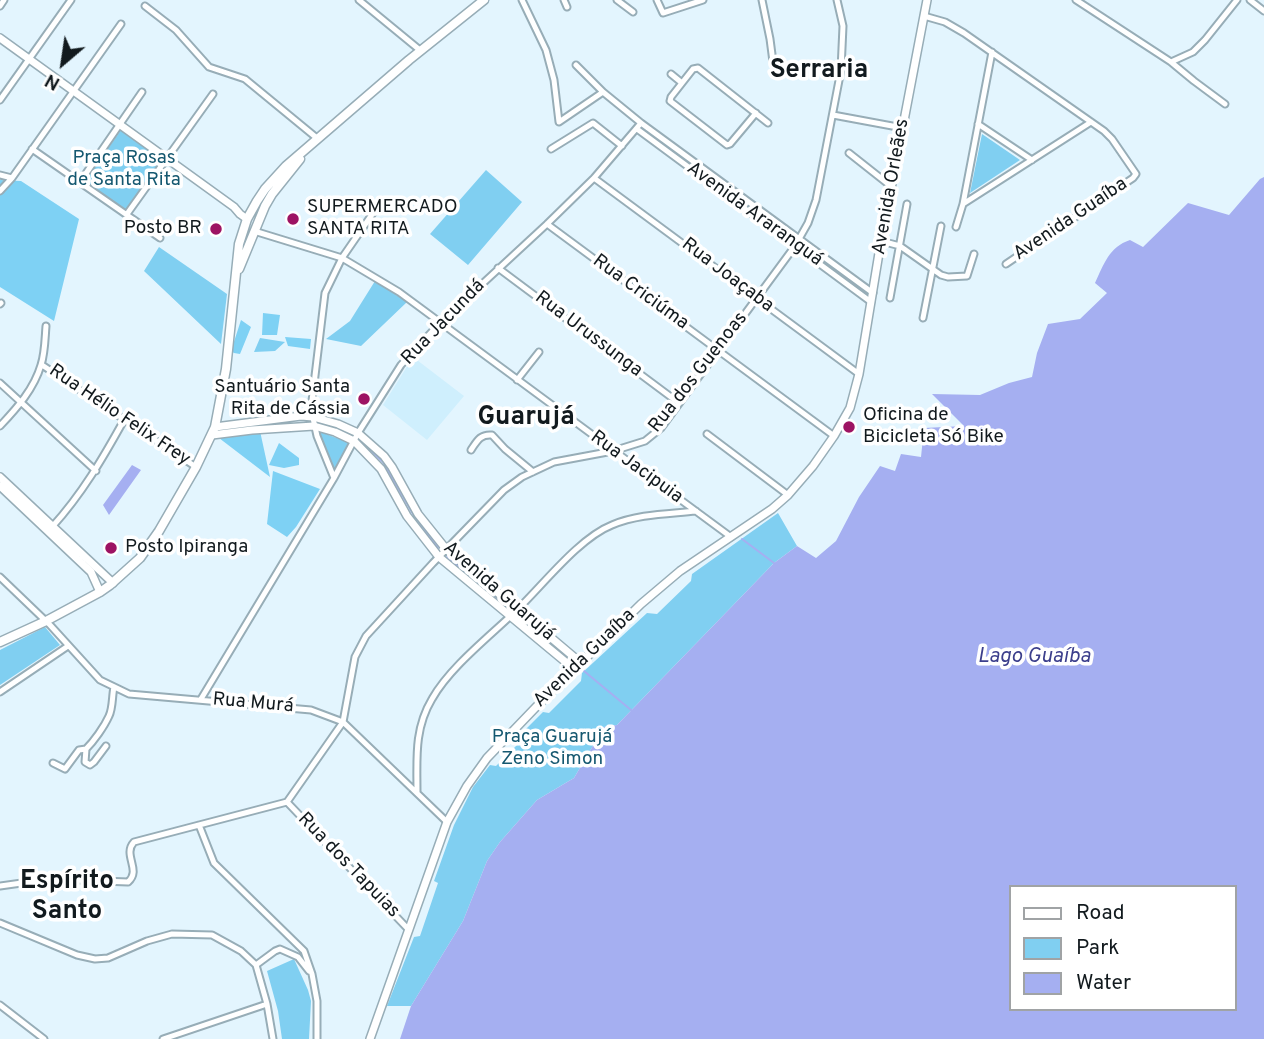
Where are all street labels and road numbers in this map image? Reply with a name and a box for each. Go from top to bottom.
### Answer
street label: Avenida Orleães [869,117,915,257]
street label: Avenida Araranguá [682,158,826,272]
street label: Avenida Guaíba [1010,174,1132,266]
street label: Rua Joaçaba [676,234,778,318]
street label: Rua Criciúma [587,250,693,336]
street label: Rua Jacundá [398,275,490,371]
street label: Rua Urussunga [530,287,646,383]
street label: Rua dos Guenoas [645,308,753,438]
street label: Rua Hélio Felix Frey [44,360,194,472]
street label: Rua Jacipuia [585,427,687,509]
street label: Avenida Guarujá [438,537,558,647]
street label: Avenida Guaíba [529,605,641,713]
street label: Rua Murá [212,689,294,719]
street label: Rua dos Tapuias [292,809,404,923]

